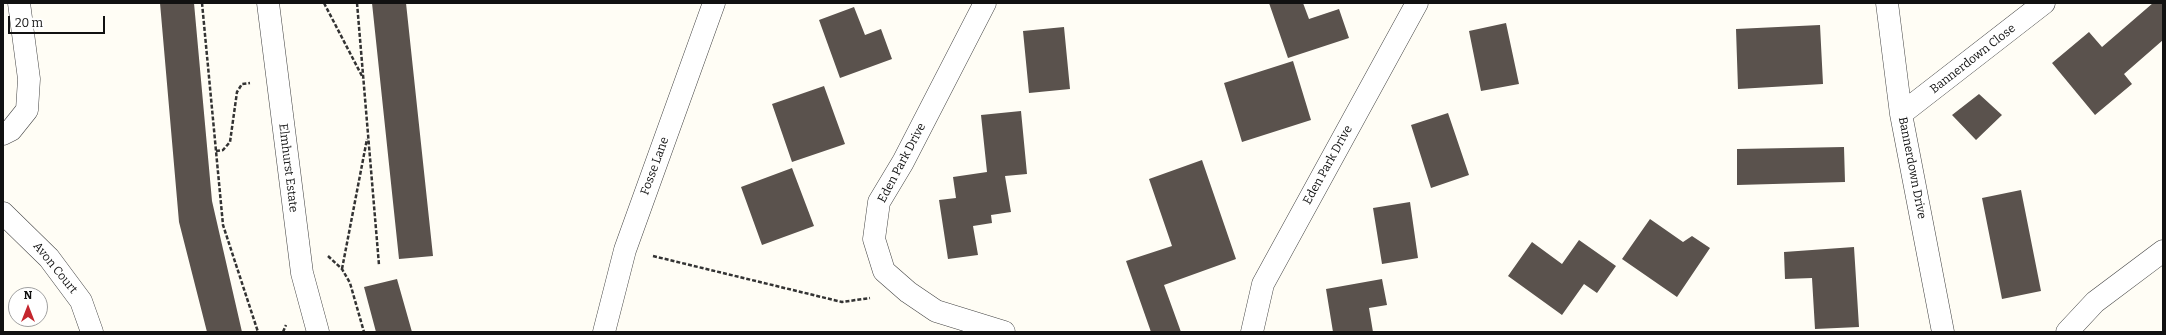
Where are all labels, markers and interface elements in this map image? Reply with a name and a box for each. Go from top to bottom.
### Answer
scale bar [10,8,107,34]
text: 20 m [15,16,43,30]
street label: Bannerdown Close [1928,21,2018,97]
street label: Bannerdown Drive [1895,116,1929,220]
street label: Eden Park Drive [875,121,929,205]
street label: Elmhurst Estate [275,123,301,213]
street label: Eden Park Drive [1300,123,1356,207]
street label: Fosse Lane [638,135,672,197]
street label: Avon Court [30,239,80,297]
north arrow [8,287,48,327]
text: N [24,289,32,302]

